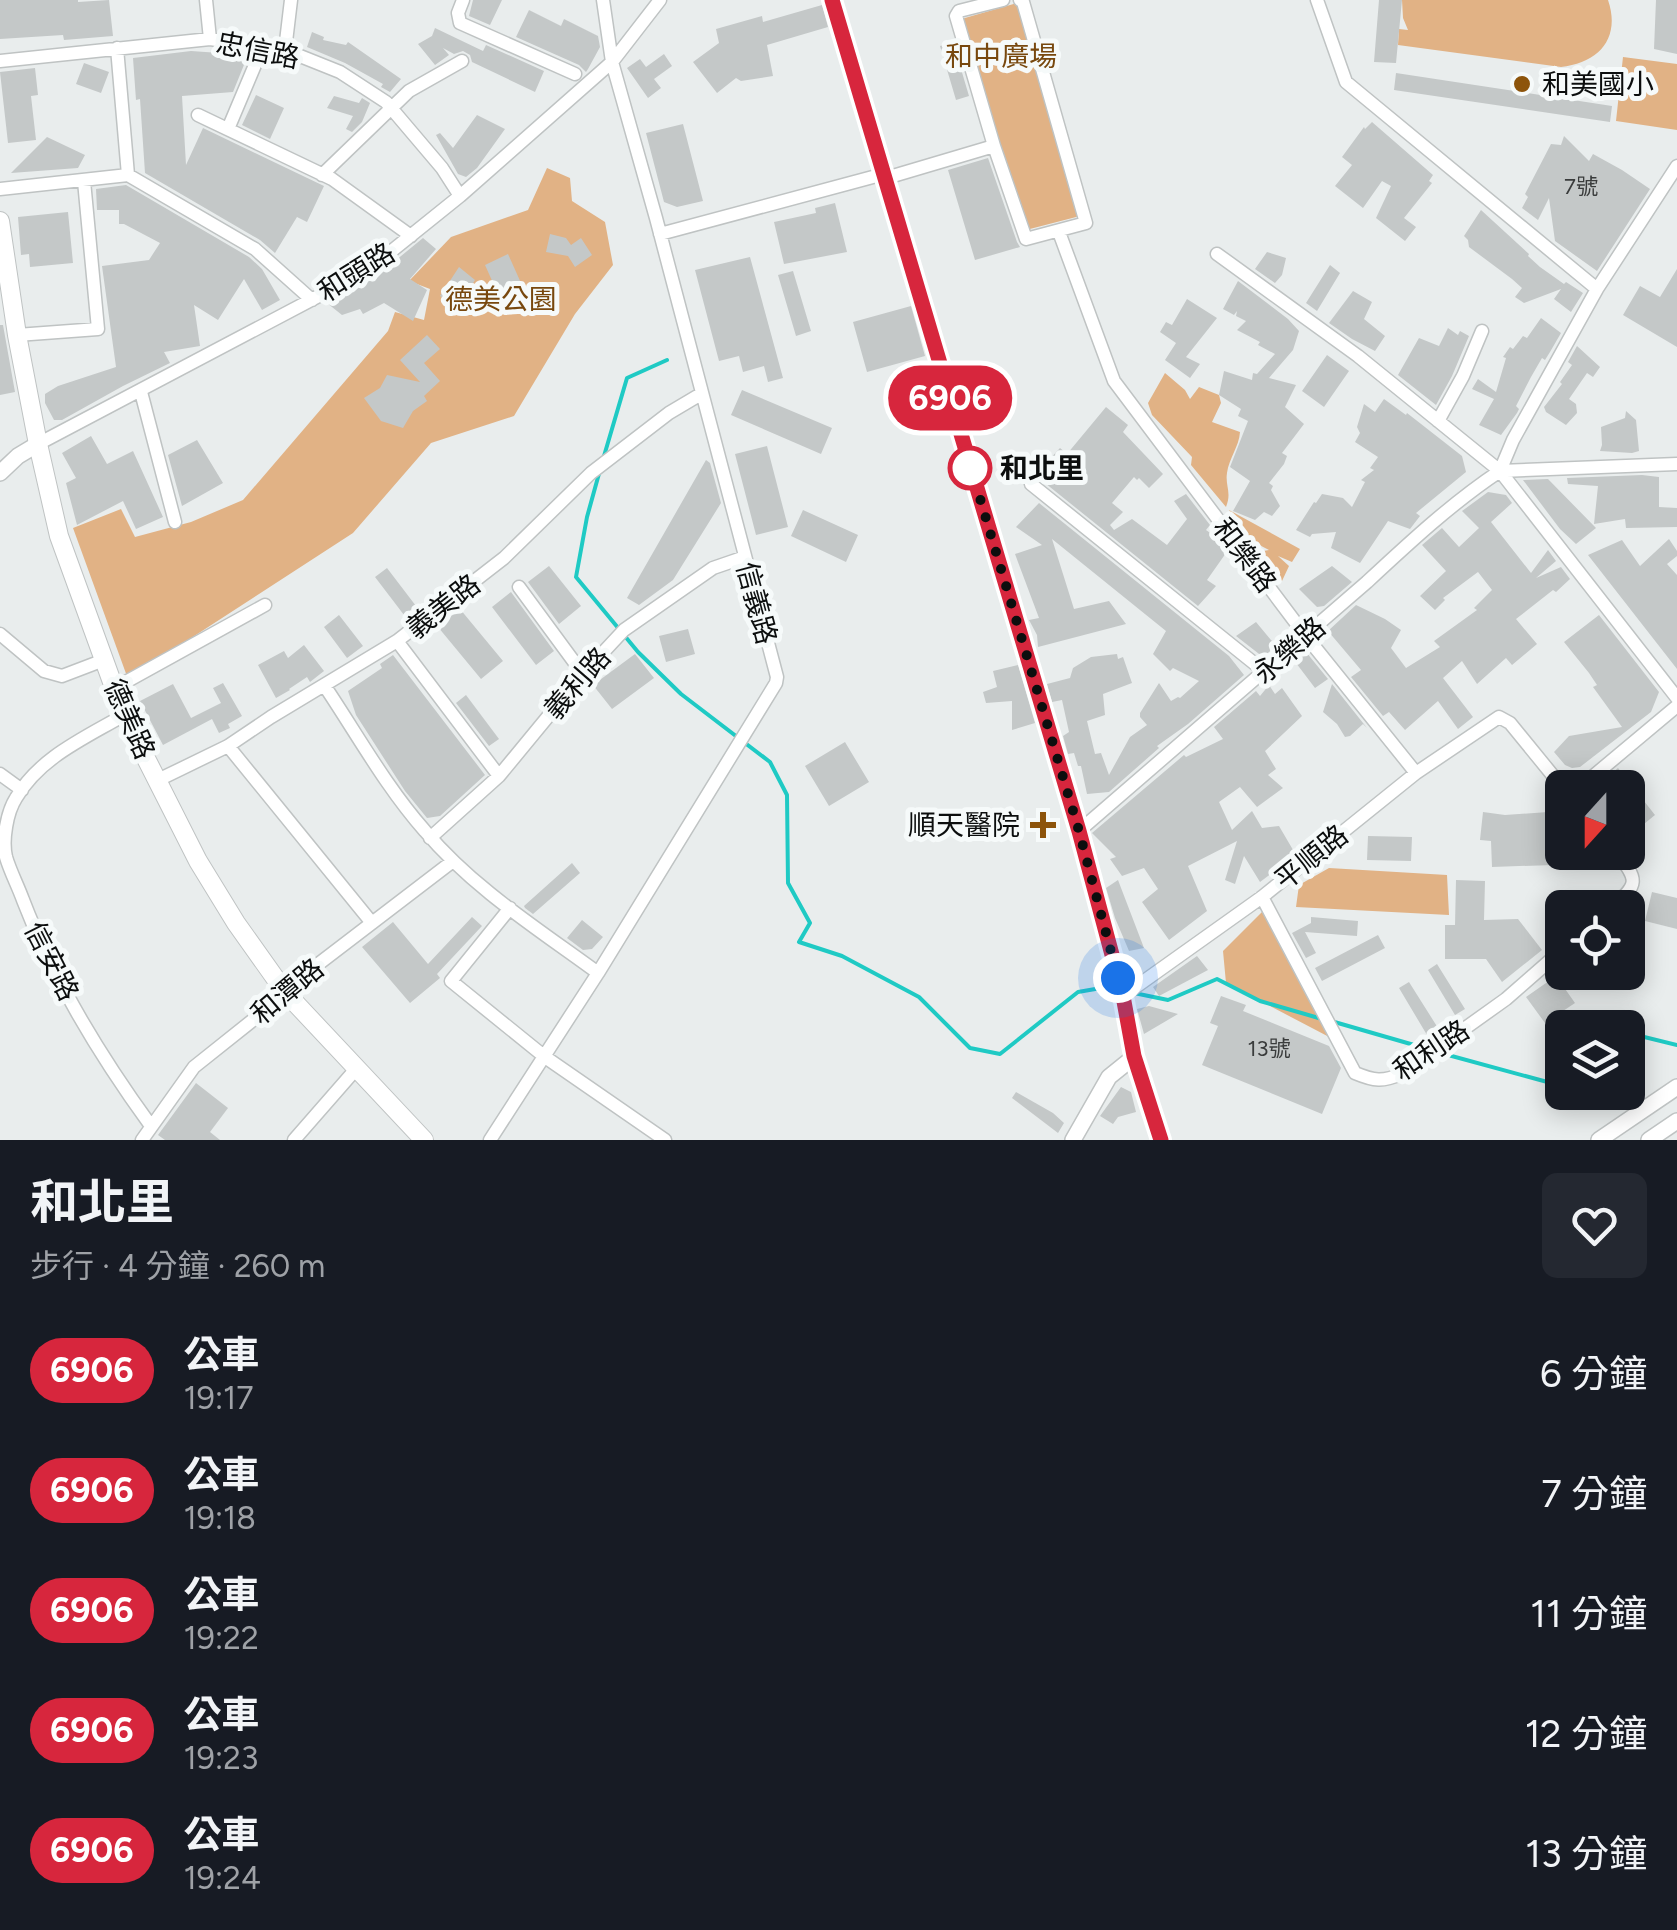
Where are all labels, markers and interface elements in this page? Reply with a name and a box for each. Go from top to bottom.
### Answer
street label: 忠信路 [214,25,302,75]
park label: 和中廣場 [945,39,1057,73]
place label: 和美國小 [1542,67,1654,101]
marker: 和美國小 [1511,73,1533,95]
house number: 7號 [1564,173,1598,200]
street label: 和頭路 [311,235,401,309]
park label: 德美公園 [445,282,557,316]
line badge: 6906 [880,366,1020,430]
text: 6906 [908,377,992,419]
marker: 和北里 [949,447,991,489]
place label: 和北里 [1000,451,1084,485]
street label: 和樂路 [1206,511,1284,599]
street label: 信義路 [730,558,784,648]
street label: 義美路 [399,567,487,645]
street label: 永樂路 [1246,610,1332,690]
street label: 義利路 [537,640,617,726]
street label: 德美路 [97,674,163,764]
north arrow [1545,770,1645,870]
map controls [1545,770,1645,1110]
place label: 順天醫院 [908,808,1020,842]
marker: 順天醫院 [1030,812,1056,838]
street label: 平順路 [1268,817,1354,897]
button: locate [1545,890,1645,990]
street label: 信安路 [18,916,86,1006]
street label: 和潭路 [244,951,330,1031]
your location [1093,953,1143,1003]
button: layers [1545,1010,1645,1110]
street label: 和利路 [1387,1012,1475,1088]
house number: 13號 [1247,1035,1291,1062]
text: 和北里 [30,1173,174,1231]
button: heart [1542,1173,1647,1278]
text: 步行 · 4 分鐘 · 260 m [30,1247,325,1285]
text: 公車 [184,1332,260,1378]
text: 6906 [50,1349,134,1391]
text: 6 分鐘 [1540,1351,1647,1397]
text: 19:17 [184,1379,253,1417]
text: 公車 [184,1452,260,1498]
text: 6906 [50,1469,134,1511]
text: 7 分鐘 [1541,1471,1647,1517]
text: 19:18 [184,1499,256,1537]
text: 公車 [184,1572,260,1618]
text: 6906 [50,1589,134,1631]
text: 11 分鐘 [1530,1591,1647,1637]
text: 19:22 [184,1619,259,1657]
text: 公車 [184,1692,260,1738]
text: 6906 [50,1709,134,1751]
text: 12 分鐘 [1525,1711,1647,1757]
text: 19:23 [184,1739,258,1777]
text: 公車 [184,1812,260,1858]
text: 6906 [50,1829,134,1871]
text: 13 分鐘 [1525,1831,1647,1877]
text: 19:24 [184,1859,261,1897]

